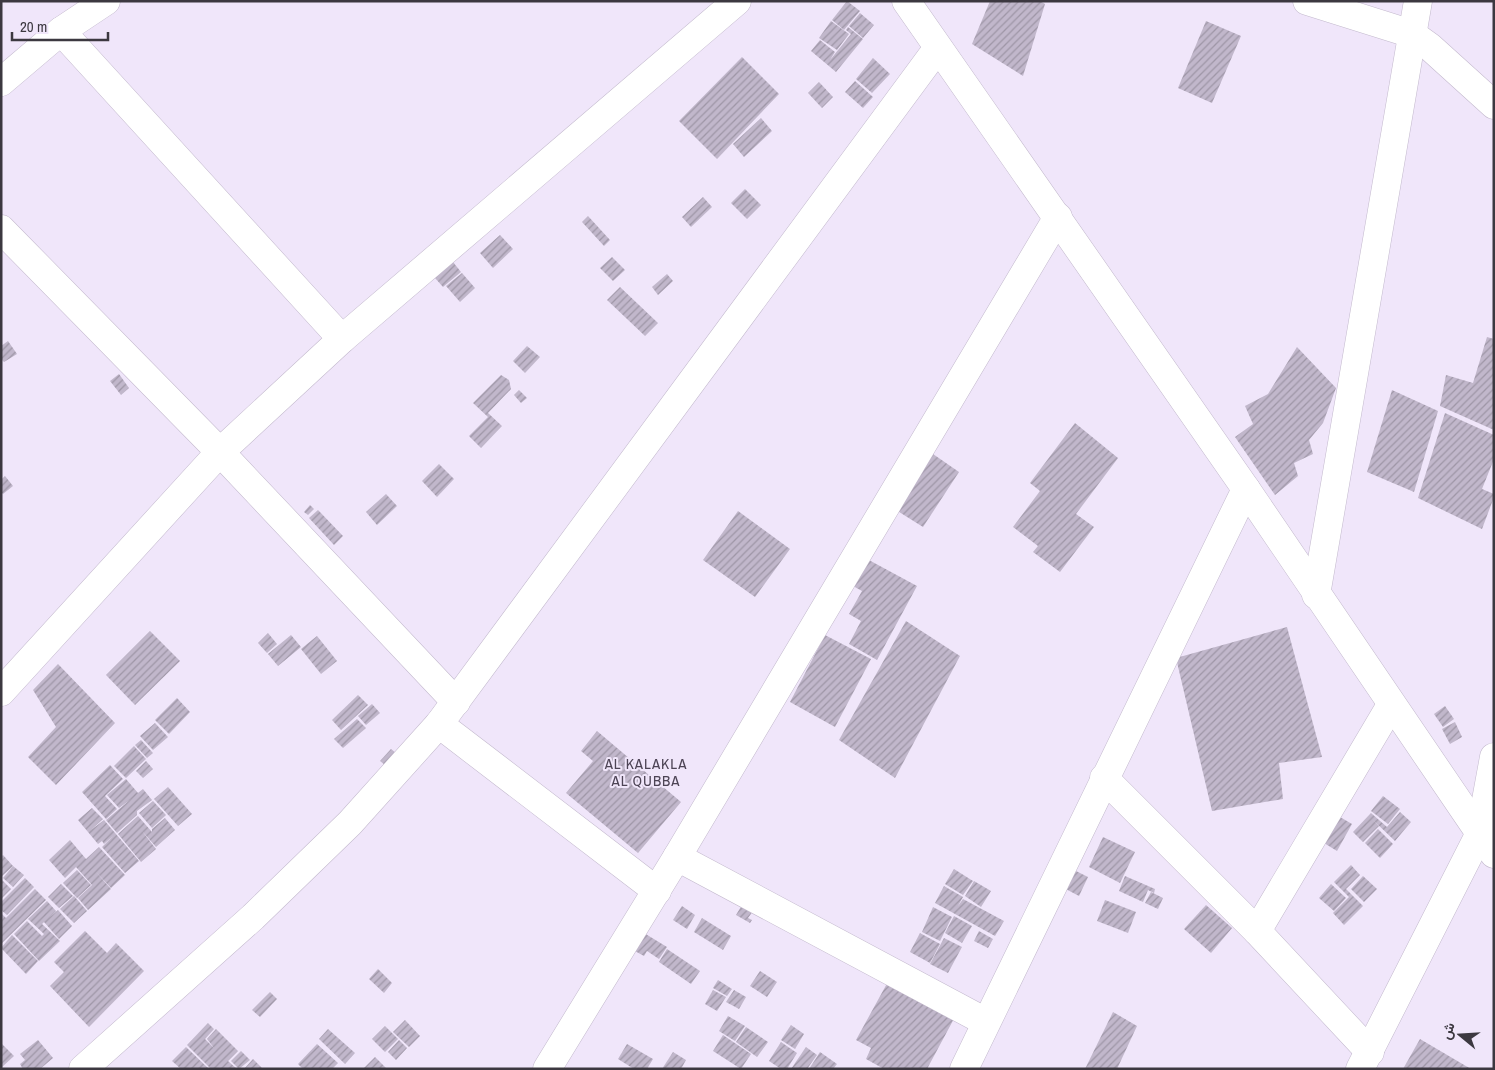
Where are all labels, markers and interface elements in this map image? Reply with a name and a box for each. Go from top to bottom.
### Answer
scale bar [12,10,109,42]
text: 20 m [20,16,47,37]
district label: AL KALAKLA AL QUBBA [604,753,687,791]
north arrow [1435,1010,1485,1060]
text: ش [1436,1020,1459,1042]

